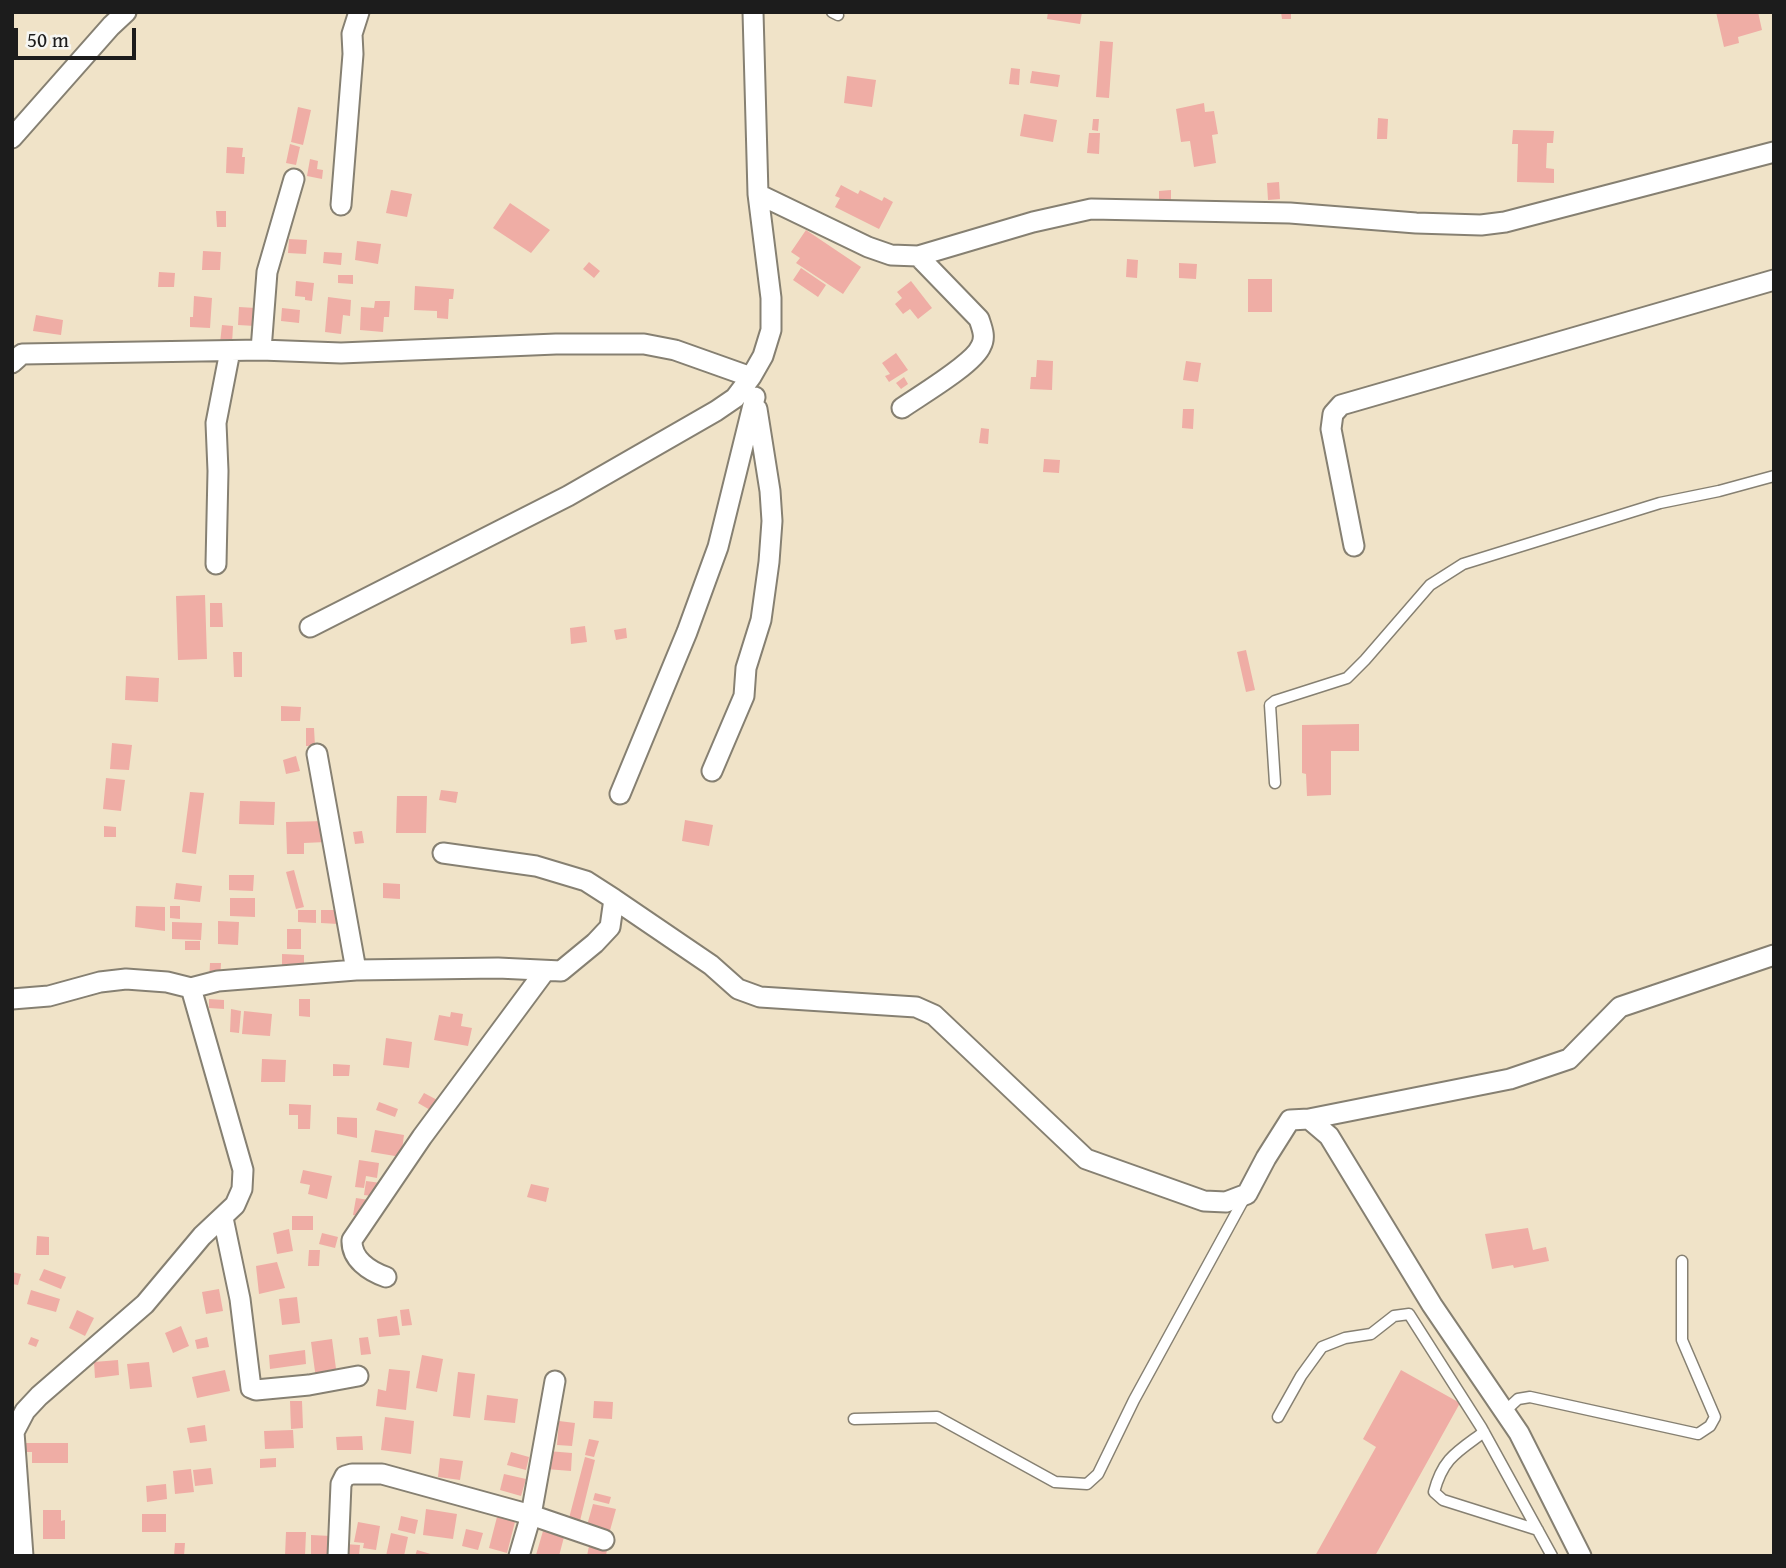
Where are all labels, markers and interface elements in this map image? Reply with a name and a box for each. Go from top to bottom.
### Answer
scale bar [18,14,140,58]
text: 50 m [27,24,69,55]

